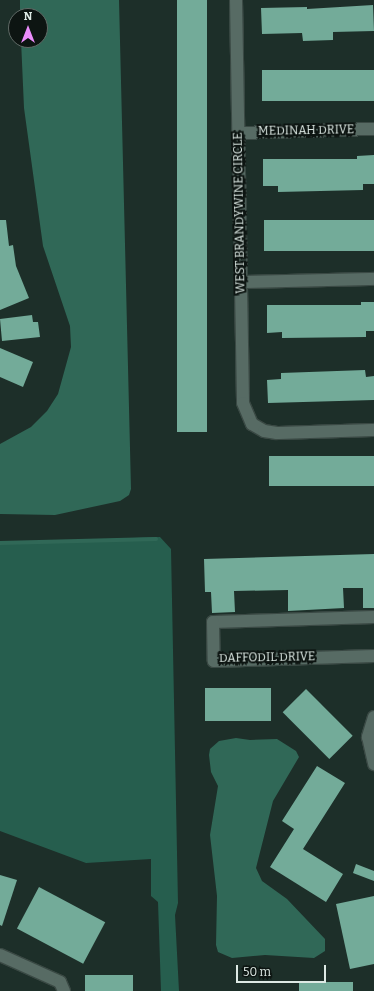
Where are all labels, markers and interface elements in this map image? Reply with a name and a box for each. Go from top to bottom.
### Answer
north arrow [8,8,48,48]
text: N [24,10,32,23]
street label: MEDINAH DRIVE [258,123,354,139]
street label: WEST BRANDYWINE CIRCLE [231,132,249,294]
street label: DAFFODIL DRIVE [219,650,315,666]
scale bar [238,957,328,983]
text: 50 m [243,965,271,979]

